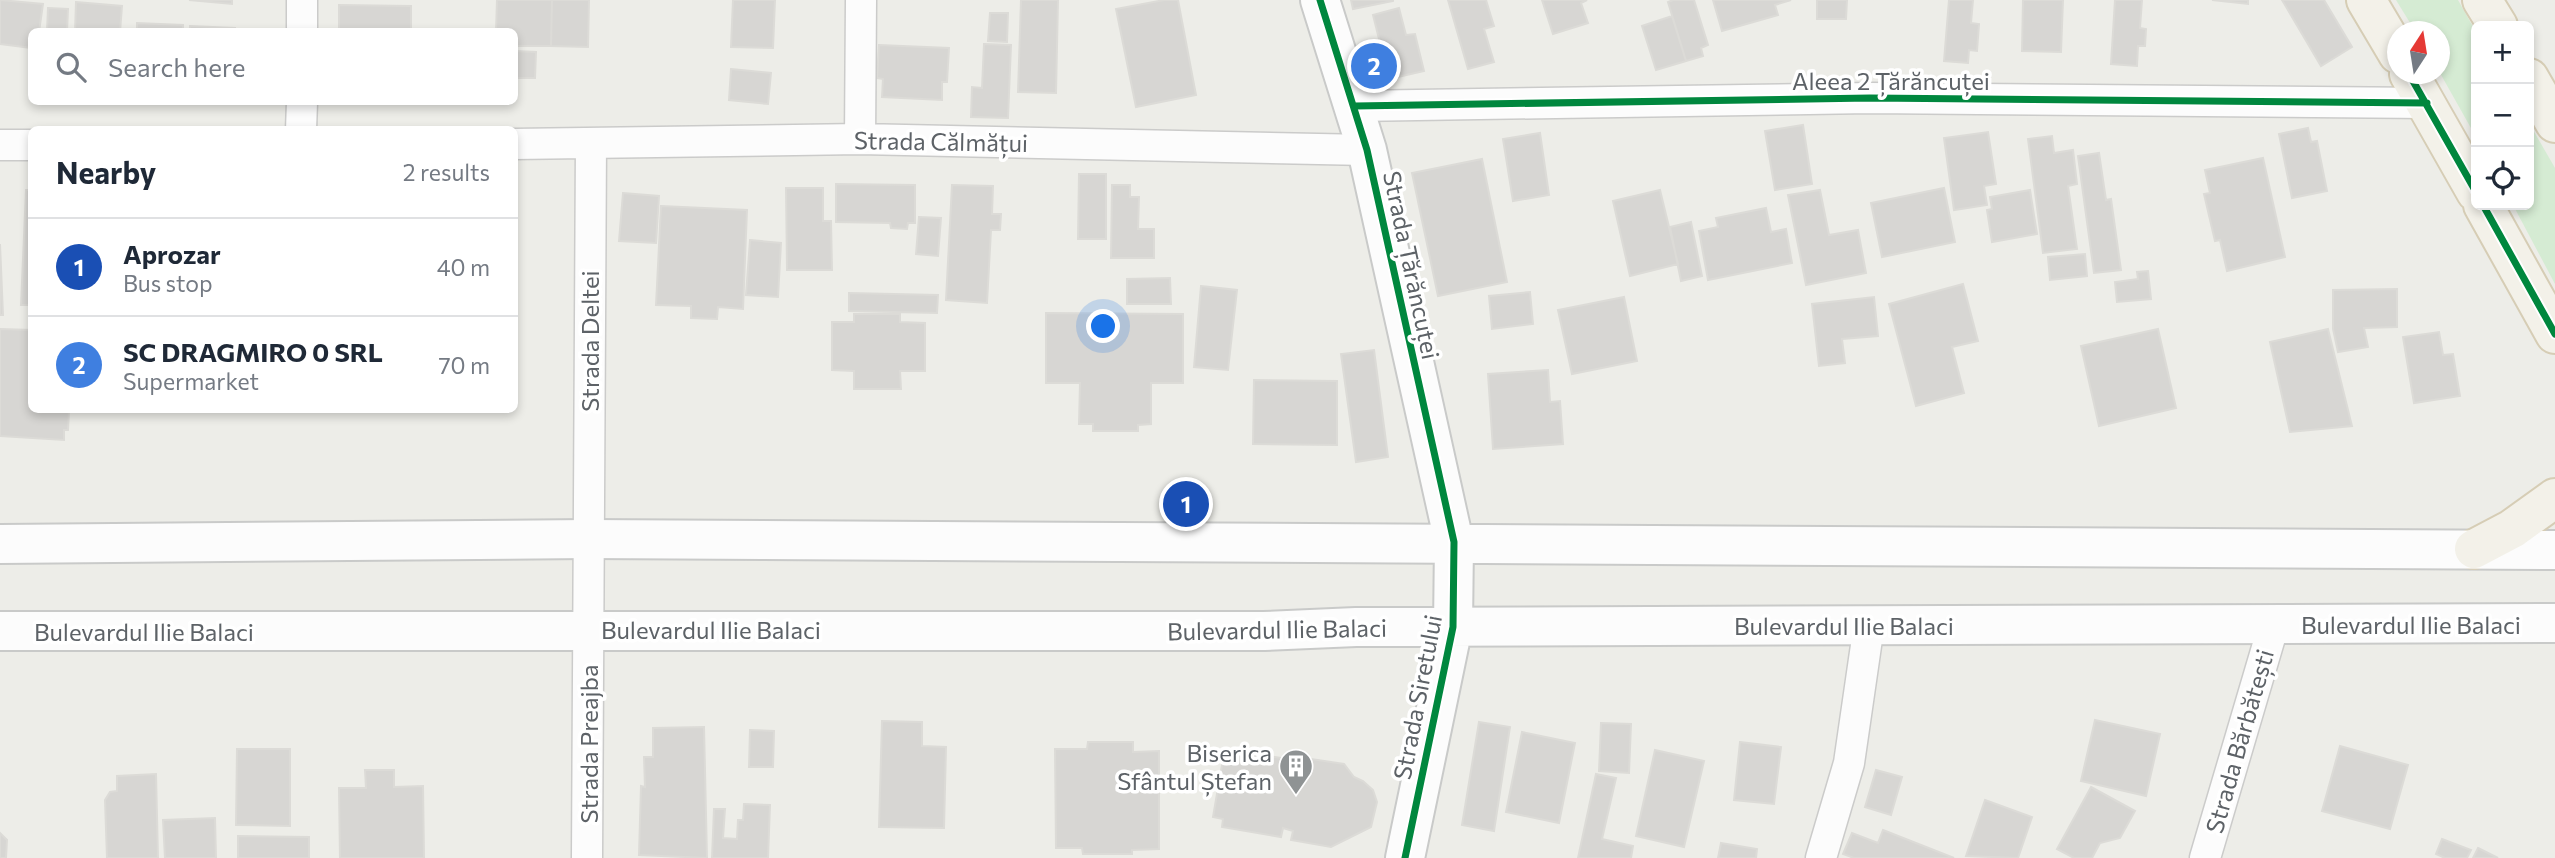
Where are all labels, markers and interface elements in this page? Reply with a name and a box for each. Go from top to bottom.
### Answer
north arrow [2387,21,2450,84]
map controls [2471,21,2534,210]
button: + [2471,21,2534,84]
search box [28,28,518,105]
pin: 2 [1351,40,1397,92]
icon: search [52,48,90,86]
text: Search here [108,51,246,82]
street label: Aleea 2 Țărăncuței [1792,66,1990,97]
button: − [2471,84,2534,147]
street label: Strada Călmățui [854,125,1028,159]
button: locate [2471,147,2534,210]
text: Nearby [56,153,156,190]
text: 2 results [403,158,490,186]
street label: Strada Țărăncuței [1376,168,1446,362]
text: Aprozar [123,238,221,269]
text: 1 [74,253,84,281]
text: 40 m [437,253,490,281]
text: Bus stop [123,269,213,297]
street label: Strada Deltei [575,270,604,412]
your location [1086,309,1120,343]
text: SC DRAGMIRO 0 SRL [123,336,383,367]
text: 2 [72,351,86,379]
text: 70 m [438,351,490,379]
text: Supermarket [123,367,259,395]
pin: 1 [1163,478,1209,530]
street label: Bulevardul Ilie Balaci [2301,610,2521,639]
street label: Bulevardul Ilie Balaci [1734,611,1954,640]
street label: Strada Siretului [1387,612,1447,782]
street label: Bulevardul Ilie Balaci [1167,613,1387,645]
street label: Bulevardul Ilie Balaci [601,615,821,644]
street label: Bulevardul Ilie Balaci [34,617,254,646]
street label: Strada Bărbătești [2199,646,2281,837]
street label: Strada Preajba [574,665,603,823]
place label: Biserica Sfântul Ștefan [1117,738,1272,797]
building icon: Biserica Sfântul Ștefan [1277,747,1315,796]

